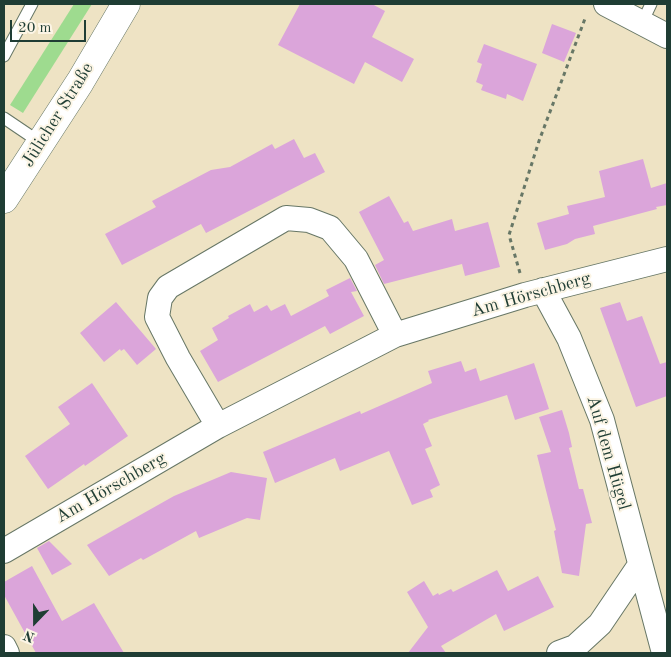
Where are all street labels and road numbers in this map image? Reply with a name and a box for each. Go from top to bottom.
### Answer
street label: Jülicher Straße [17,59,99,171]
street label: Am Hörschberg [469,268,593,322]
street label: Auf dem Hügel [581,393,635,513]
street label: Am Hörschberg [52,448,170,528]

